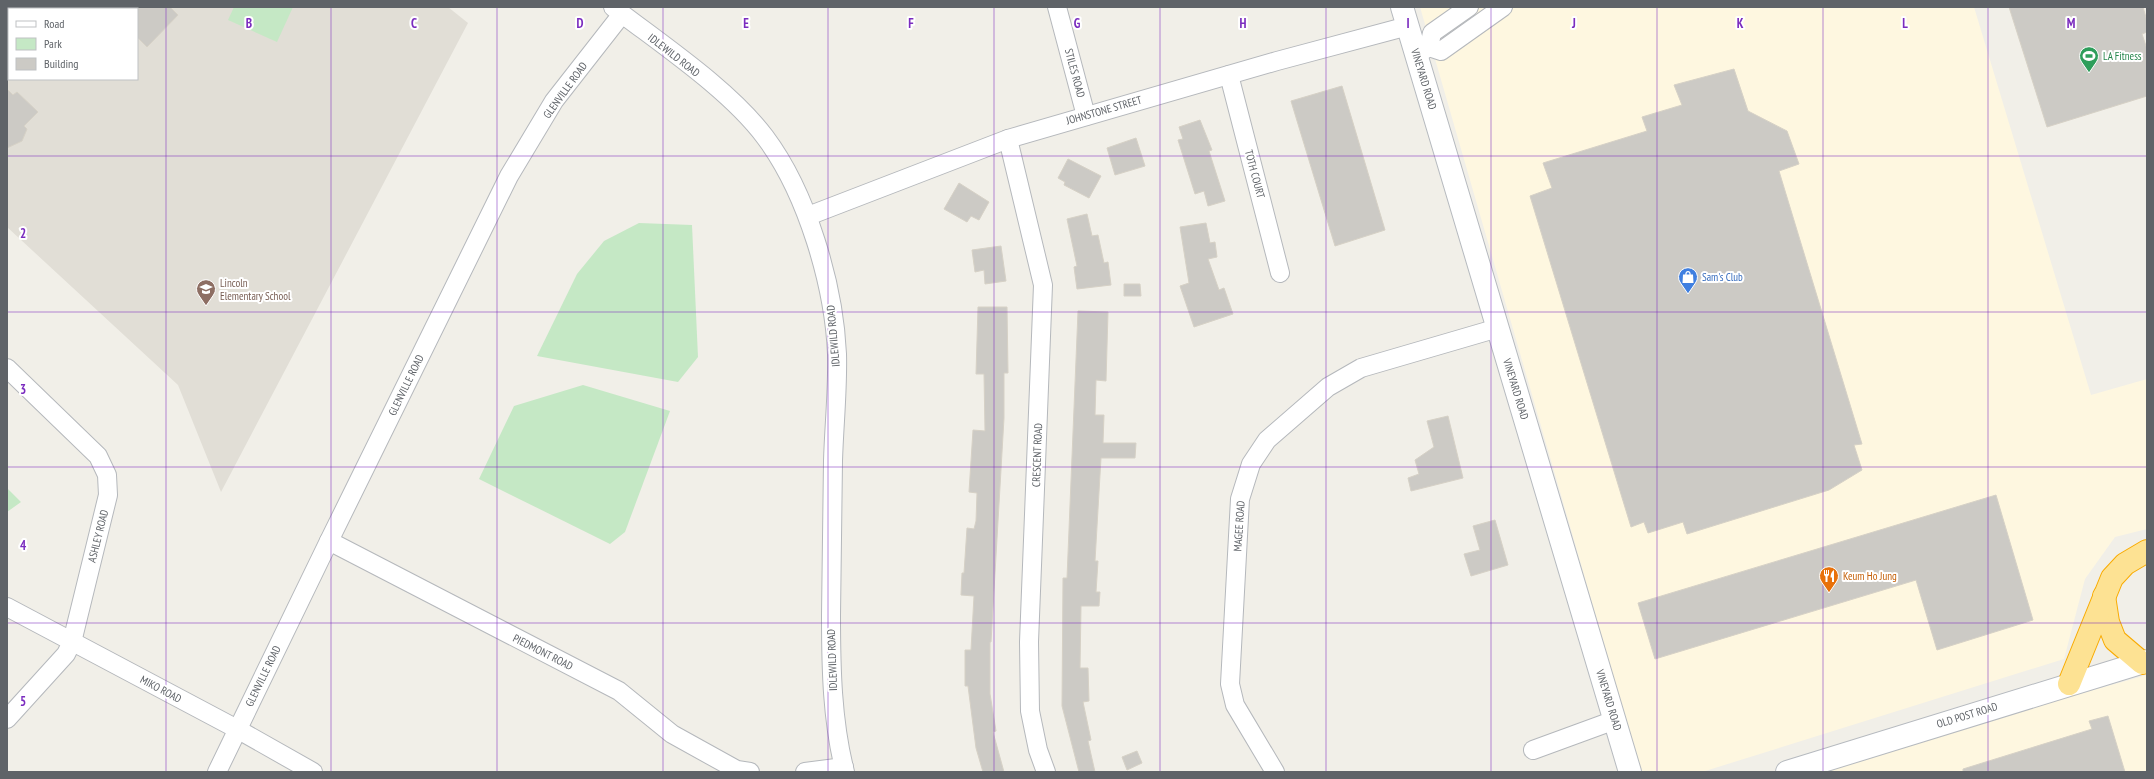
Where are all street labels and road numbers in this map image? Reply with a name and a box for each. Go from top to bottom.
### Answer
street label: IDLEWILD ROAD [645,30,703,80]
street label: VINEYARD ROAD [1408,46,1440,111]
street label: STILES ROAD [1062,47,1088,99]
street label: GLENVILLE ROAD [540,59,590,121]
street label: JOHNSTONE STREET [1064,93,1143,128]
street label: TOTH COURT [1242,148,1268,200]
street label: IDLEWILD ROAD [823,304,843,367]
street label: GLENVILLE ROAD [385,352,427,418]
street label: VINEYARD ROAD [1500,356,1532,421]
street label: CRESCENT ROAD [1029,423,1045,487]
street label: MAGEE ROAD [1230,500,1248,552]
street label: ASHLEY ROAD [85,508,111,564]
street label: IDLEWILD ROAD [824,629,840,691]
street label: PIEDMONT ROAD [511,631,576,673]
street label: GLENVILLE ROAD [242,643,284,709]
street label: VINEYARD ROAD [1593,667,1625,732]
street label: MIKO ROAD [138,672,184,706]
street label: OLD POST ROAD [1935,699,1999,731]

